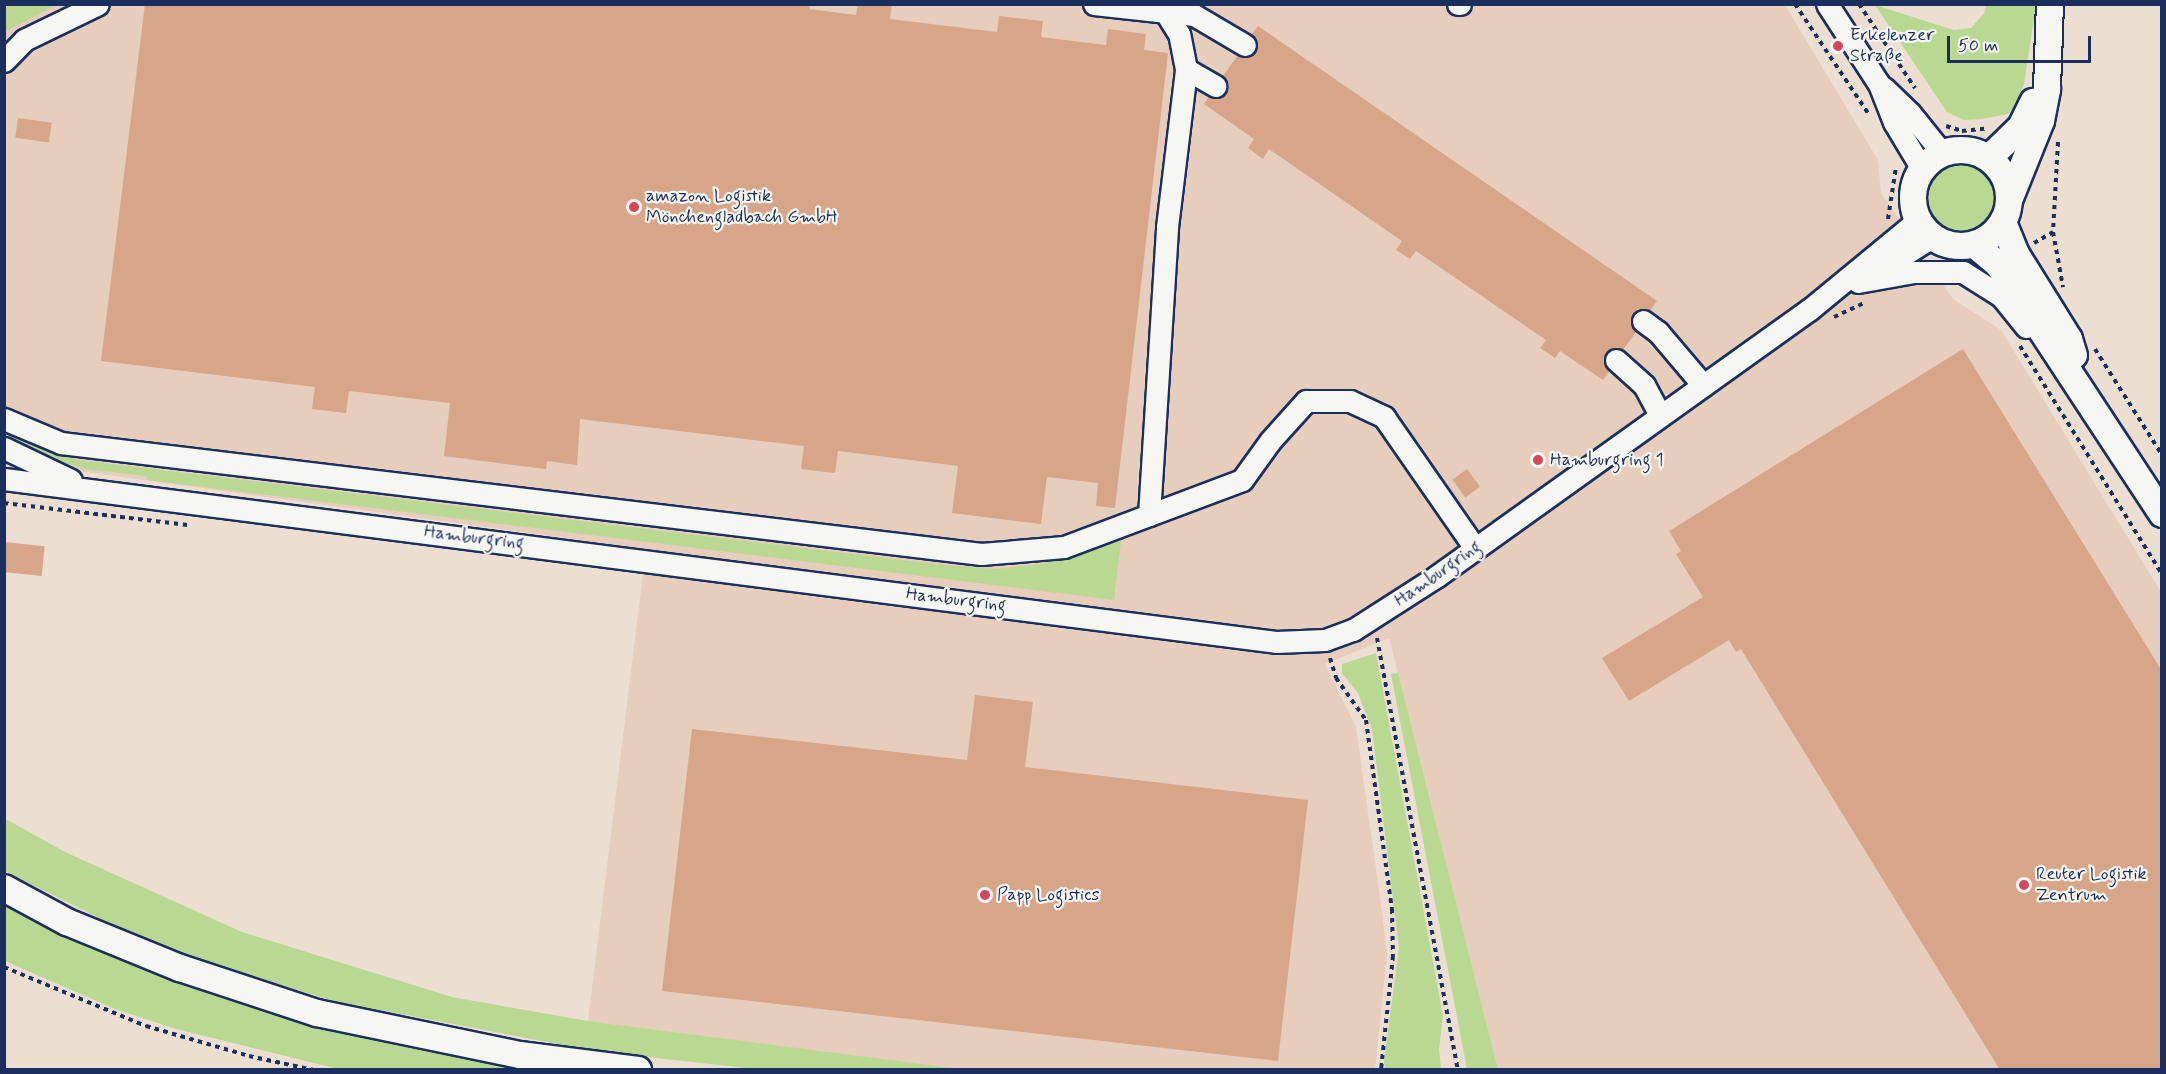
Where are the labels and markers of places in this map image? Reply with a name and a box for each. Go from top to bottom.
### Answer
place label: Erkelenzer Straße [1850,25,1935,68]
marker: Erkelenzer Straße [1831,39,1845,53]
place label: amazon Logistik Mönchengladbach GmbH [646,186,838,228]
marker: amazon Logistik Mönchengladbach GmbH [627,200,641,214]
place label: Hamburgring 1 [1550,449,1664,471]
marker: Hamburgring 1 [1531,453,1545,467]
place label: Reuter Logistik Zentrum [2036,864,2147,906]
marker: Reuter Logistik Zentrum [2017,878,2031,892]
place label: Papp Logistics [997,884,1100,906]
marker: Papp Logistics [978,888,992,902]

